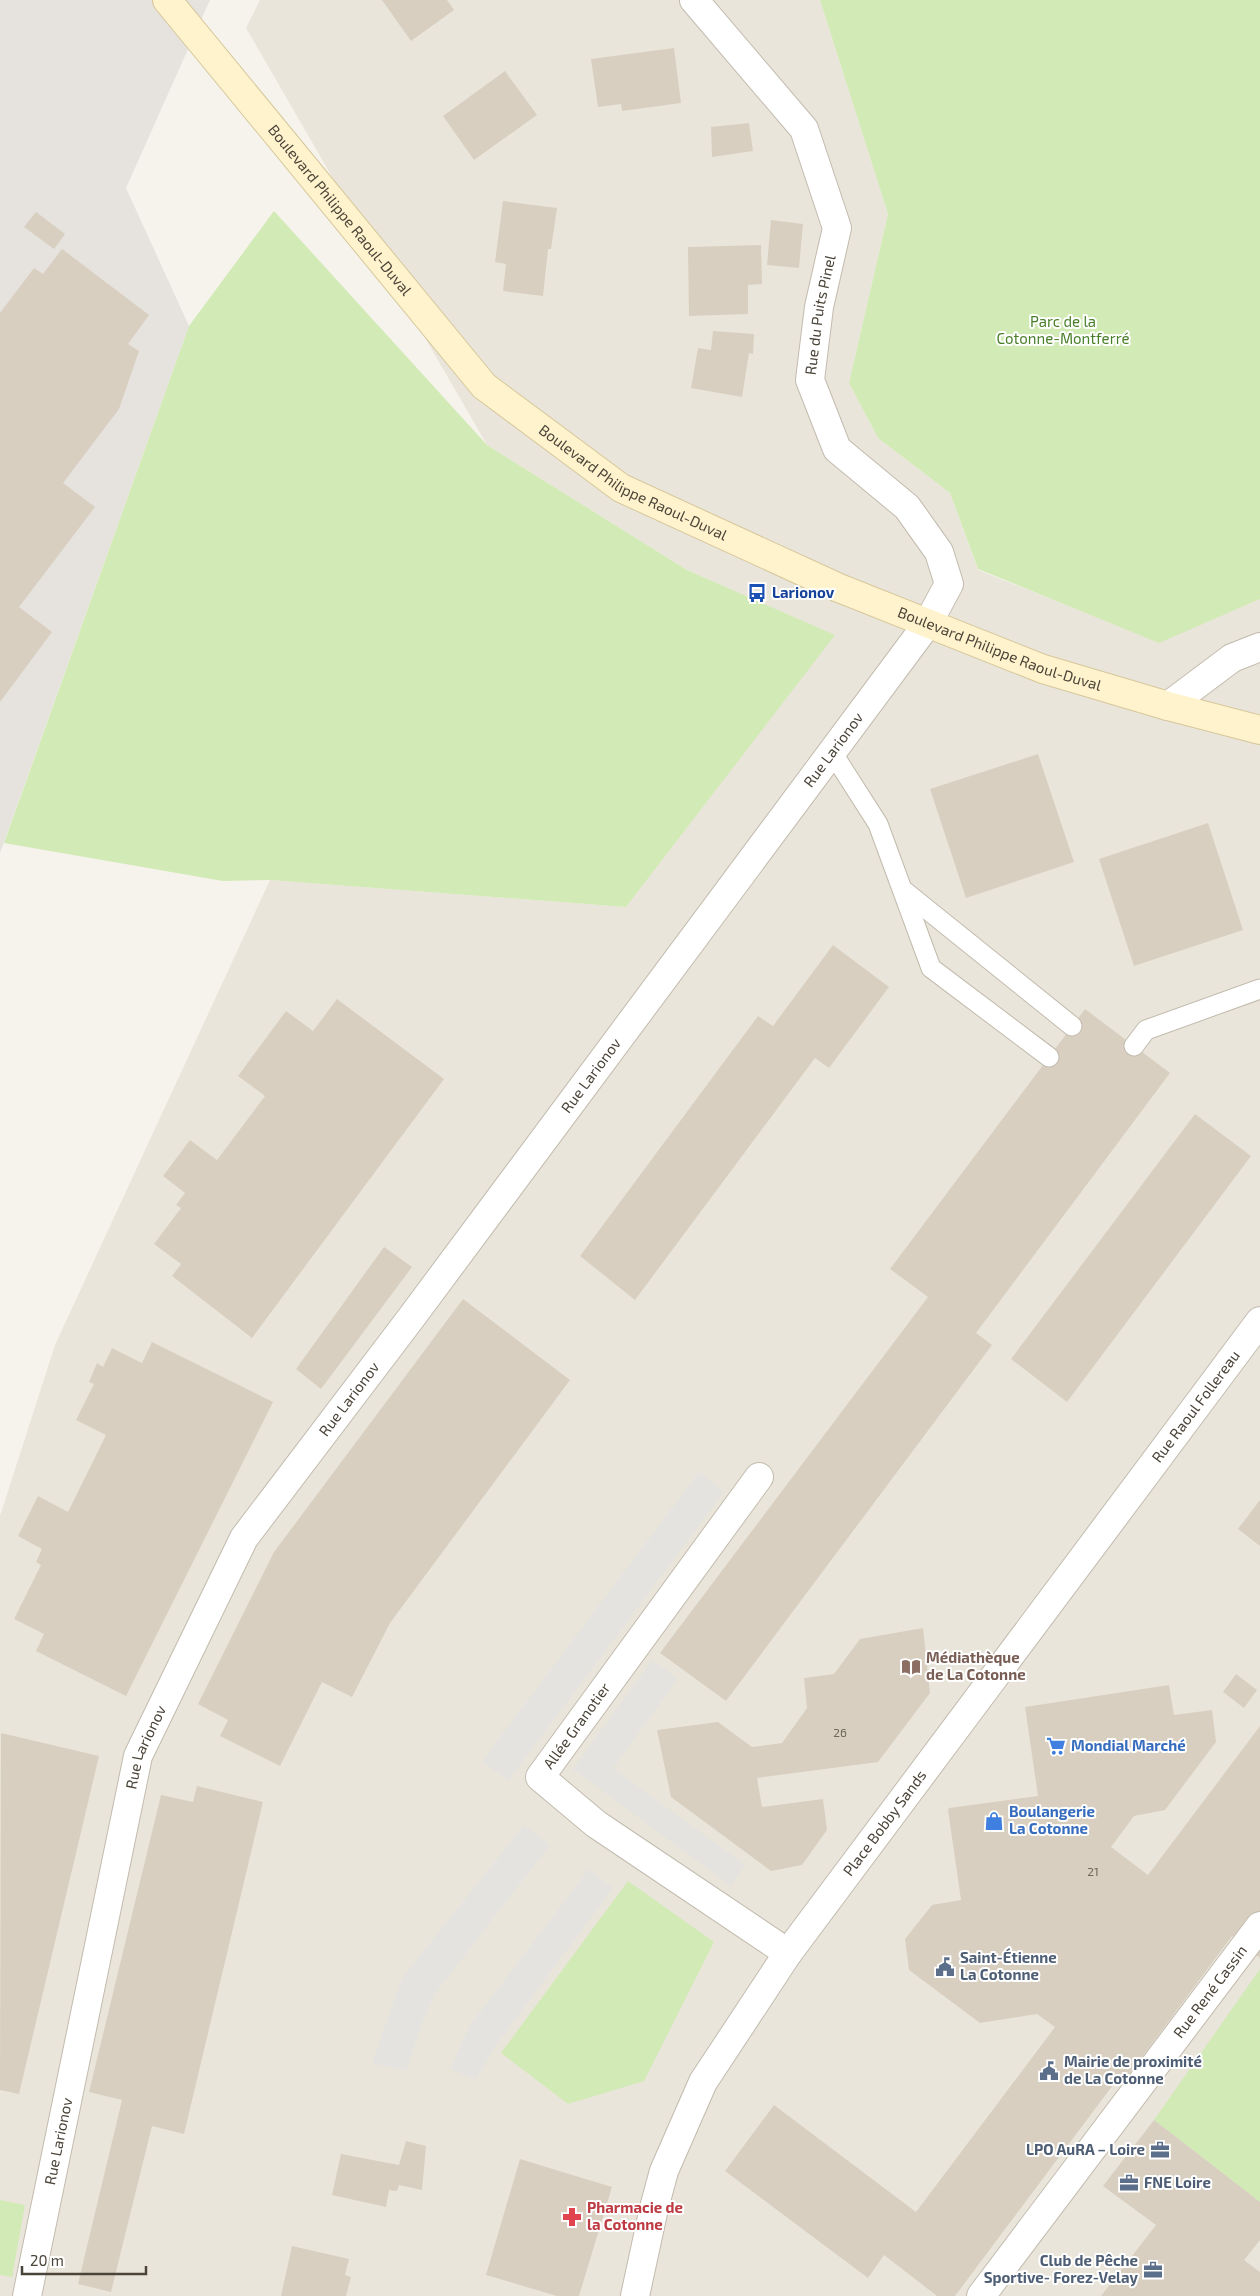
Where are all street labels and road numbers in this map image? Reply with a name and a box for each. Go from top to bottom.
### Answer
street label: Boulevard Philippe Raoul-Duval [265,120,416,299]
street label: Rue du Puits Pinel [801,253,839,376]
street label: Boulevard Philippe Raoul-Duval [536,420,731,544]
street label: Boulevard Philippe Raoul-Duval [895,602,1104,694]
street label: Rue Larionov [799,708,867,790]
street label: Rue Larionov [557,1034,624,1116]
street label: Rue Raoul Follereau [1148,1346,1243,1466]
street label: Rue Larionov [315,1358,383,1439]
street label: Allée Granotier [539,1679,613,1772]
street label: Rue Larionov [121,1702,169,1791]
street label: Place Bobby Sands [839,1766,930,1879]
street label: Rue René Cassin [1169,1941,1250,2041]
street label: Rue Larionov [40,2096,76,2186]

